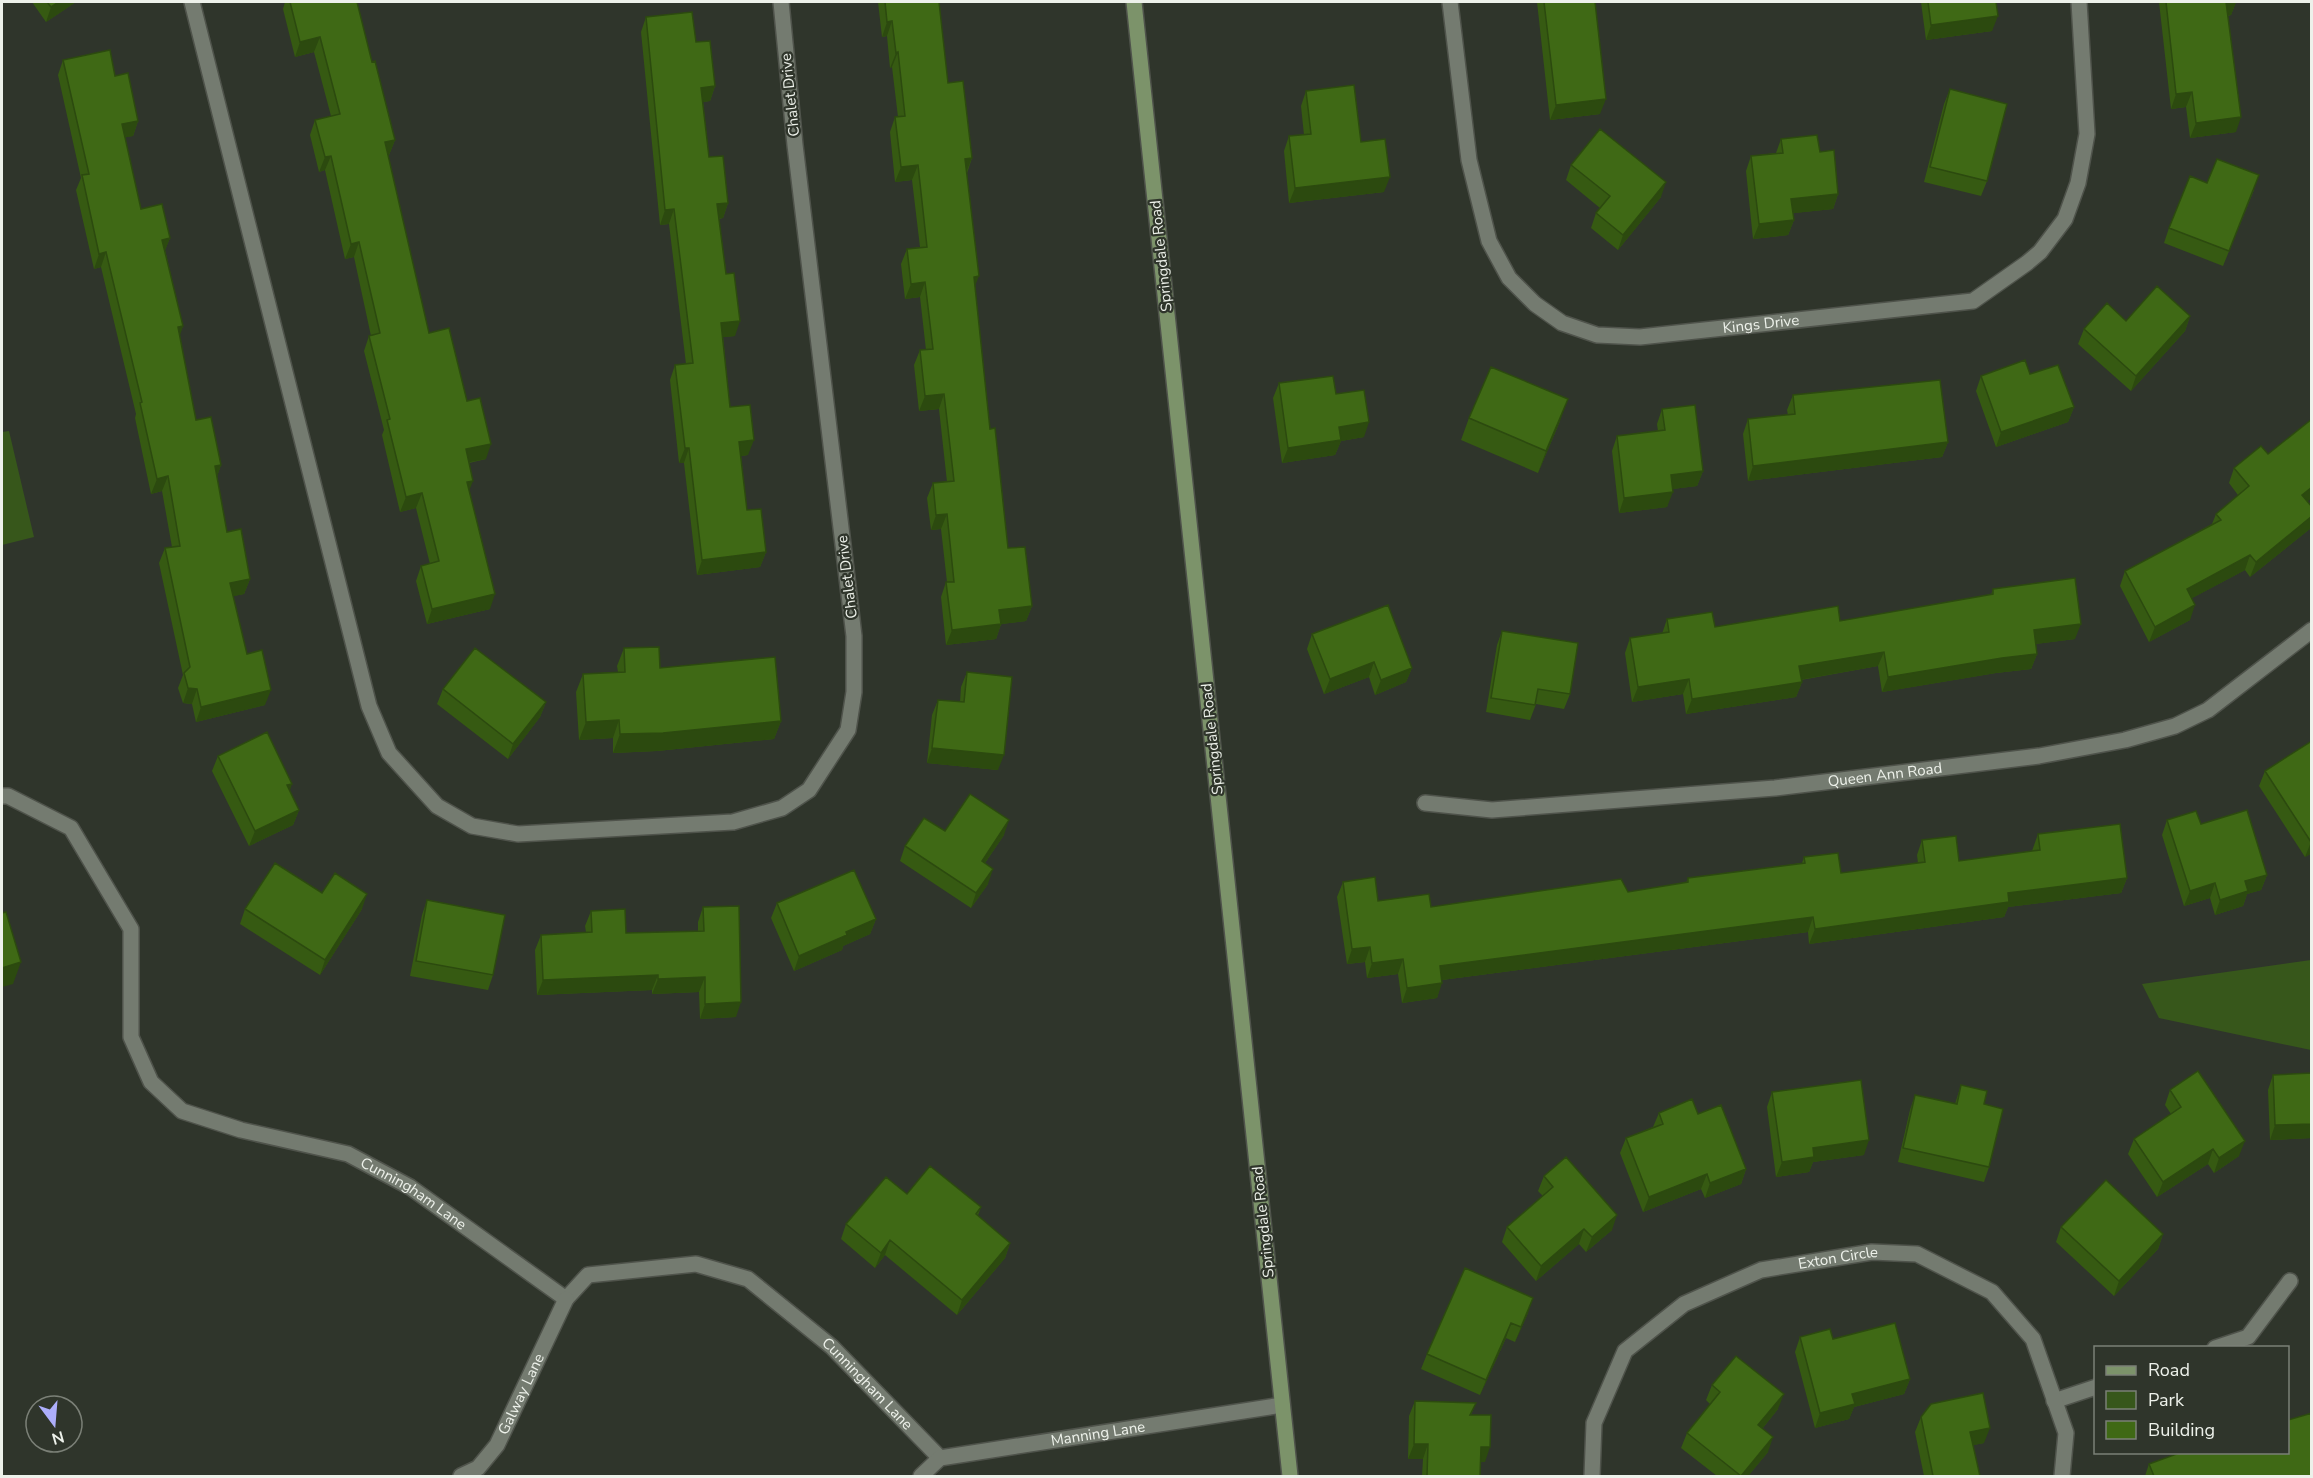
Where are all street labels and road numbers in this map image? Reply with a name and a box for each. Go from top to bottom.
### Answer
street label: Chalet Drive [776,52,804,138]
street label: Springdale Road [1145,199,1177,313]
street label: Kings Drive [1722,310,1800,338]
street label: Chalet Drive [832,534,862,620]
street label: Springdale Road [1196,682,1228,796]
street label: Queen Ann Road [1827,758,1943,792]
street label: Cunningham Lane [357,1152,471,1234]
street label: Springdale Road [1247,1165,1279,1279]
street label: Exton Circle [1797,1242,1878,1274]
street label: Cunningham Lane [818,1333,917,1434]
street label: Galway Lane [493,1350,549,1438]
street label: Manning Lane [1049,1416,1146,1451]

